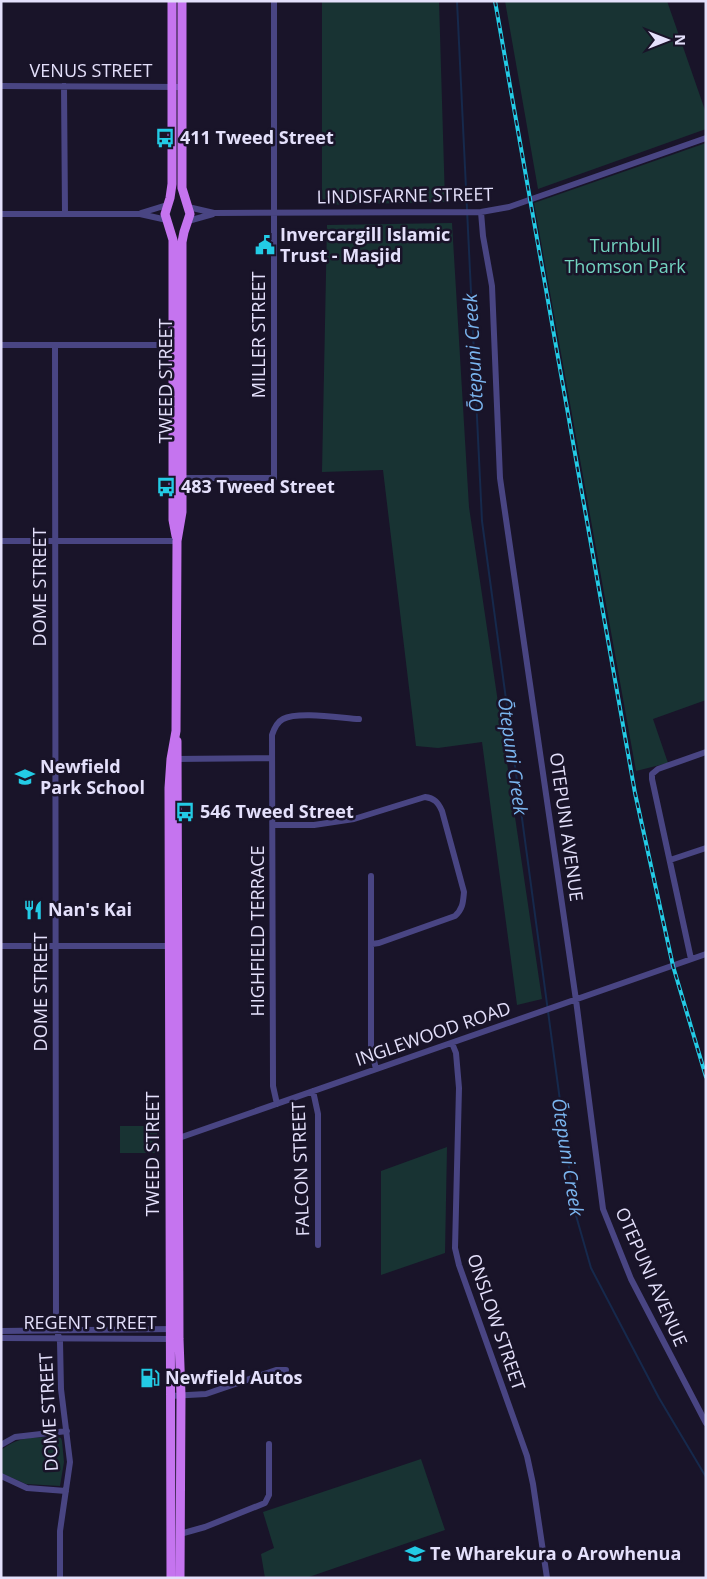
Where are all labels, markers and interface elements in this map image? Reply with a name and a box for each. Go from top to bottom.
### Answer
north arrow [642,15,692,65]
text: N [671,34,690,46]
street label: VENUS STREET [30,58,152,82]
place label: 411 Tweed Street [180,125,334,149]
bus stop icon: 411 Tweed Street [154,127,176,149]
street label: LINDISFARNE STREET [316,181,494,209]
place label: Invercargill Islamic Trust - Masjid [280,222,450,267]
park label: Turnbull Thomson Park [564,233,686,278]
public building icon: Invercargill Islamic Trust - Masjid [254,234,276,256]
street label: MILLER STREET [246,272,270,398]
water label: Ōtepuni Creek [457,292,489,413]
street label: TWEED STREET [153,318,177,444]
place label: 483 Tweed Street [181,474,335,498]
bus stop icon: 483 Tweed Street [155,476,177,498]
street label: DOME STREET [27,528,51,646]
water label: Ōtepuni Creek [492,695,534,817]
street label: OTEPUNI AVENUE [545,751,589,903]
place label: Newfield Park School [40,754,145,799]
school or university icon: Newfield Park School [14,766,36,788]
place label: 546 Tweed Street [200,799,354,823]
bus stop icon: 546 Tweed Street [174,801,196,823]
street label: HIGHFIELD TERRACE [245,846,269,1016]
place label: Nan's Kai [48,897,132,921]
restaurant icon: Nan's Kai [22,899,44,921]
street label: DOME STREET [28,933,52,1051]
street label: INGLEWOOD ROAD [352,995,514,1071]
street label: TWEED STREET [140,1091,164,1217]
water label: Ōtepuni Creek [546,1096,590,1218]
street label: FALCON STREET [286,1101,314,1237]
street label: OTEPUNI AVENUE [610,1203,693,1350]
street label: ONSLOW STREET [462,1250,532,1393]
street label: REGENT STREET [23,1310,157,1334]
street label: DOME STREET [33,1352,63,1472]
place label: Newfield Autos [165,1365,303,1389]
fuel station icon: Newfield Autos [139,1367,161,1389]
place label: Te Wharekura o Arowhenua [430,1541,681,1565]
school or university icon: Te Wharekura o Arowhenua [404,1543,426,1565]

